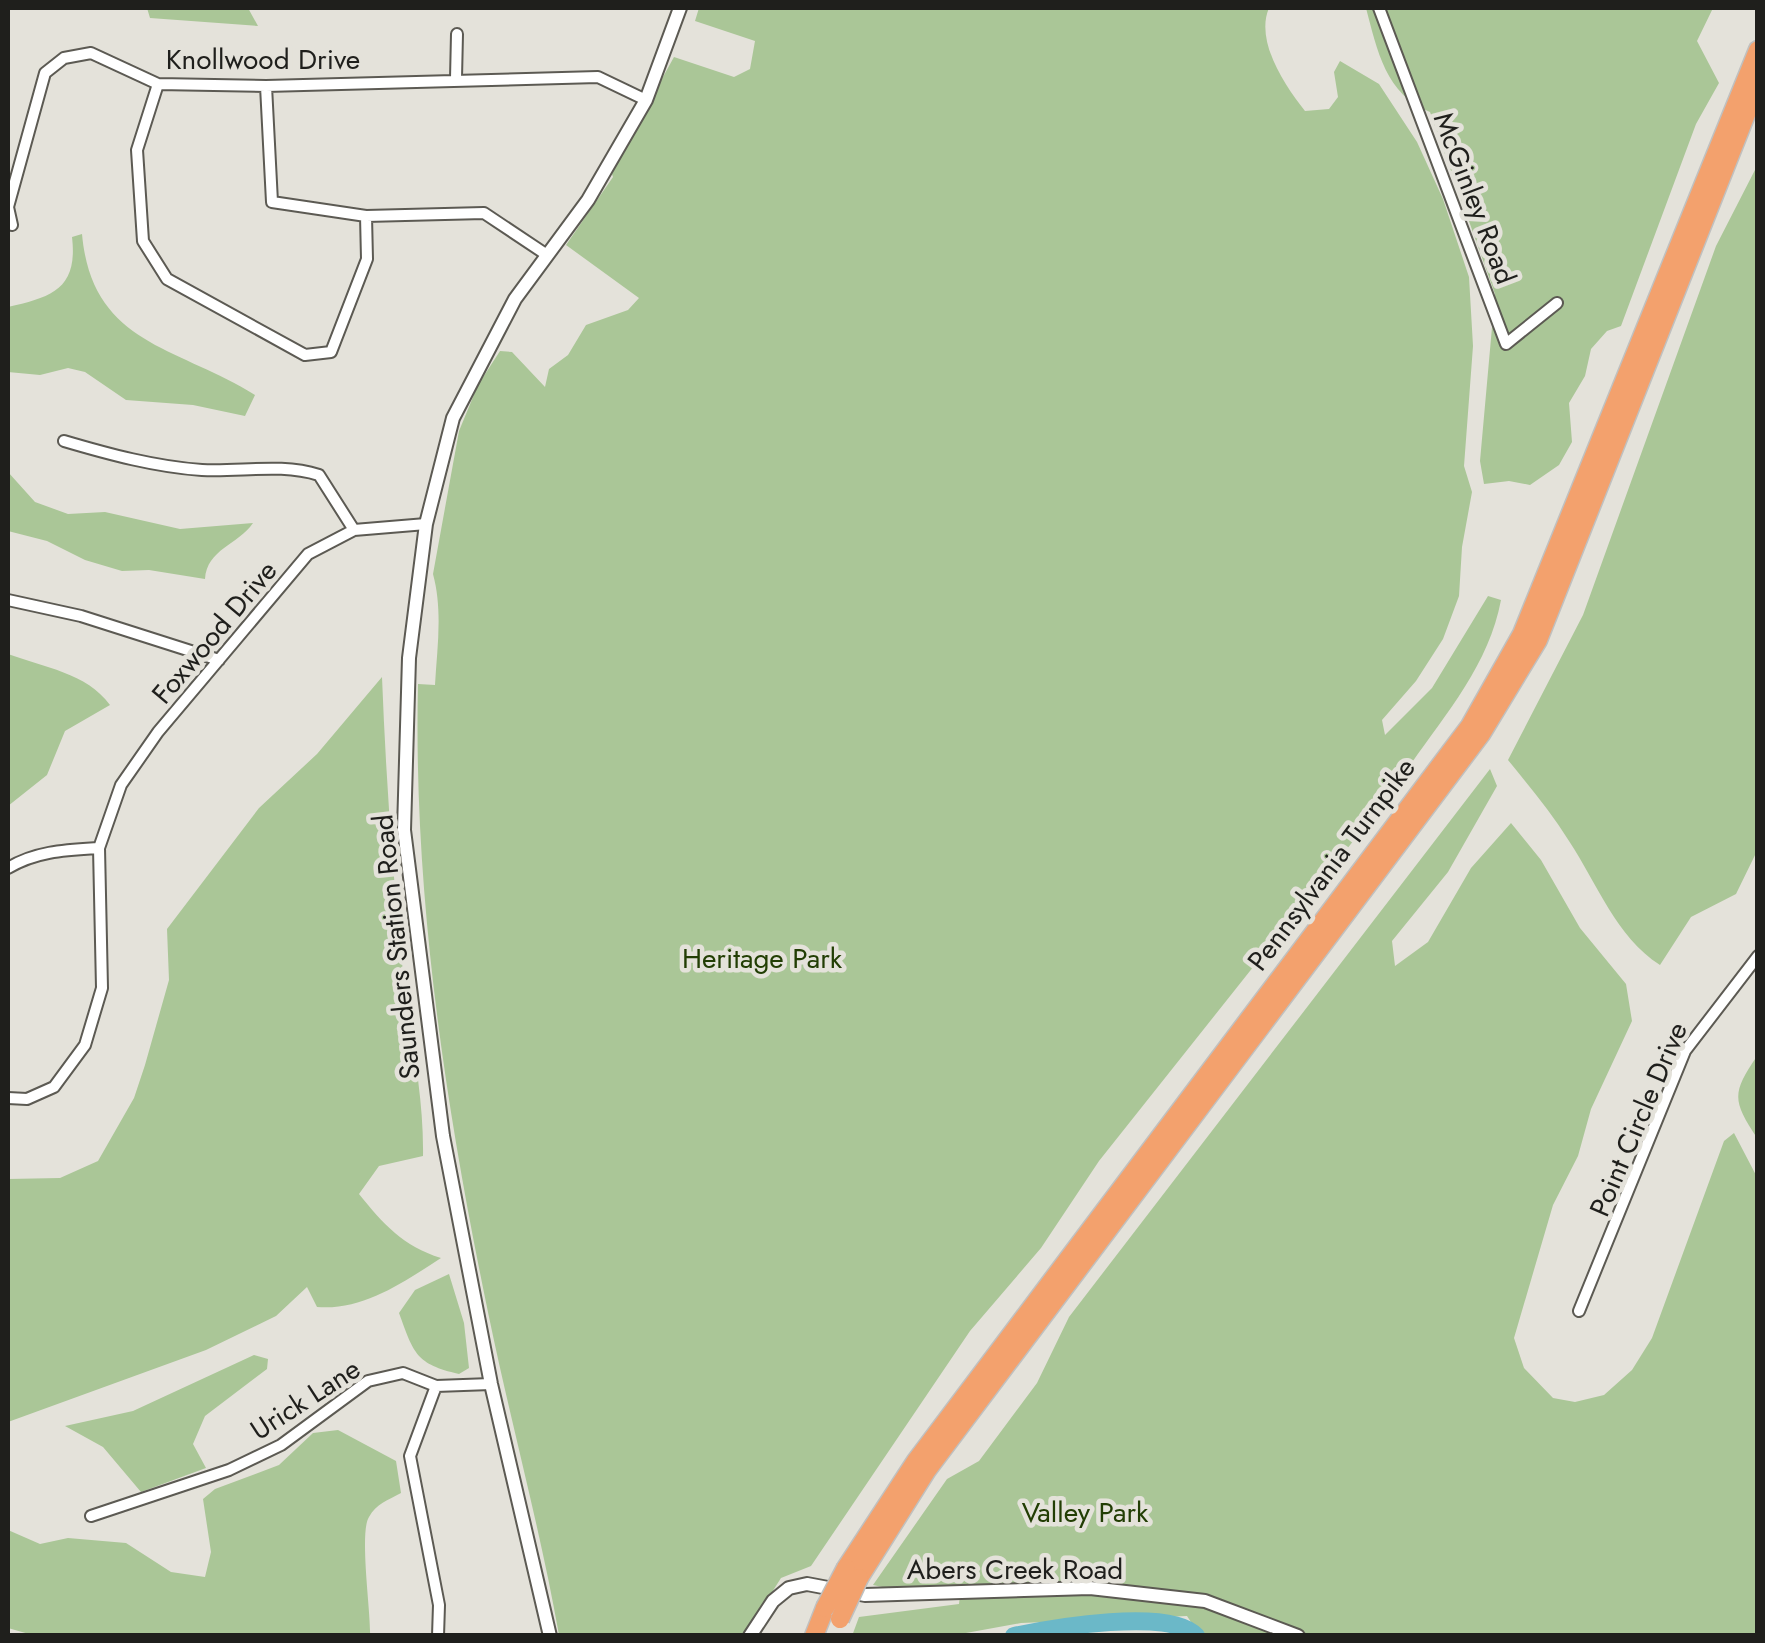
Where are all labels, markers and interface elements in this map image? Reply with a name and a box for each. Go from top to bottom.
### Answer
street label: Knollwood Drive [166,39,360,80]
street label: McGinley Road [1423,106,1526,290]
street label: Foxwood Drive [142,552,287,713]
street label: Pennsylvania Turnpike [1238,749,1425,979]
street label: Saunders Station Road [362,812,431,1081]
park label: Heritage Park [682,938,843,979]
street label: Point Circle Drive [1579,1016,1698,1223]
street label: Urick Lane [242,1349,368,1450]
park label: Valley Park [1022,1492,1149,1533]
street label: Abers Creek Road [907,1549,1123,1590]

